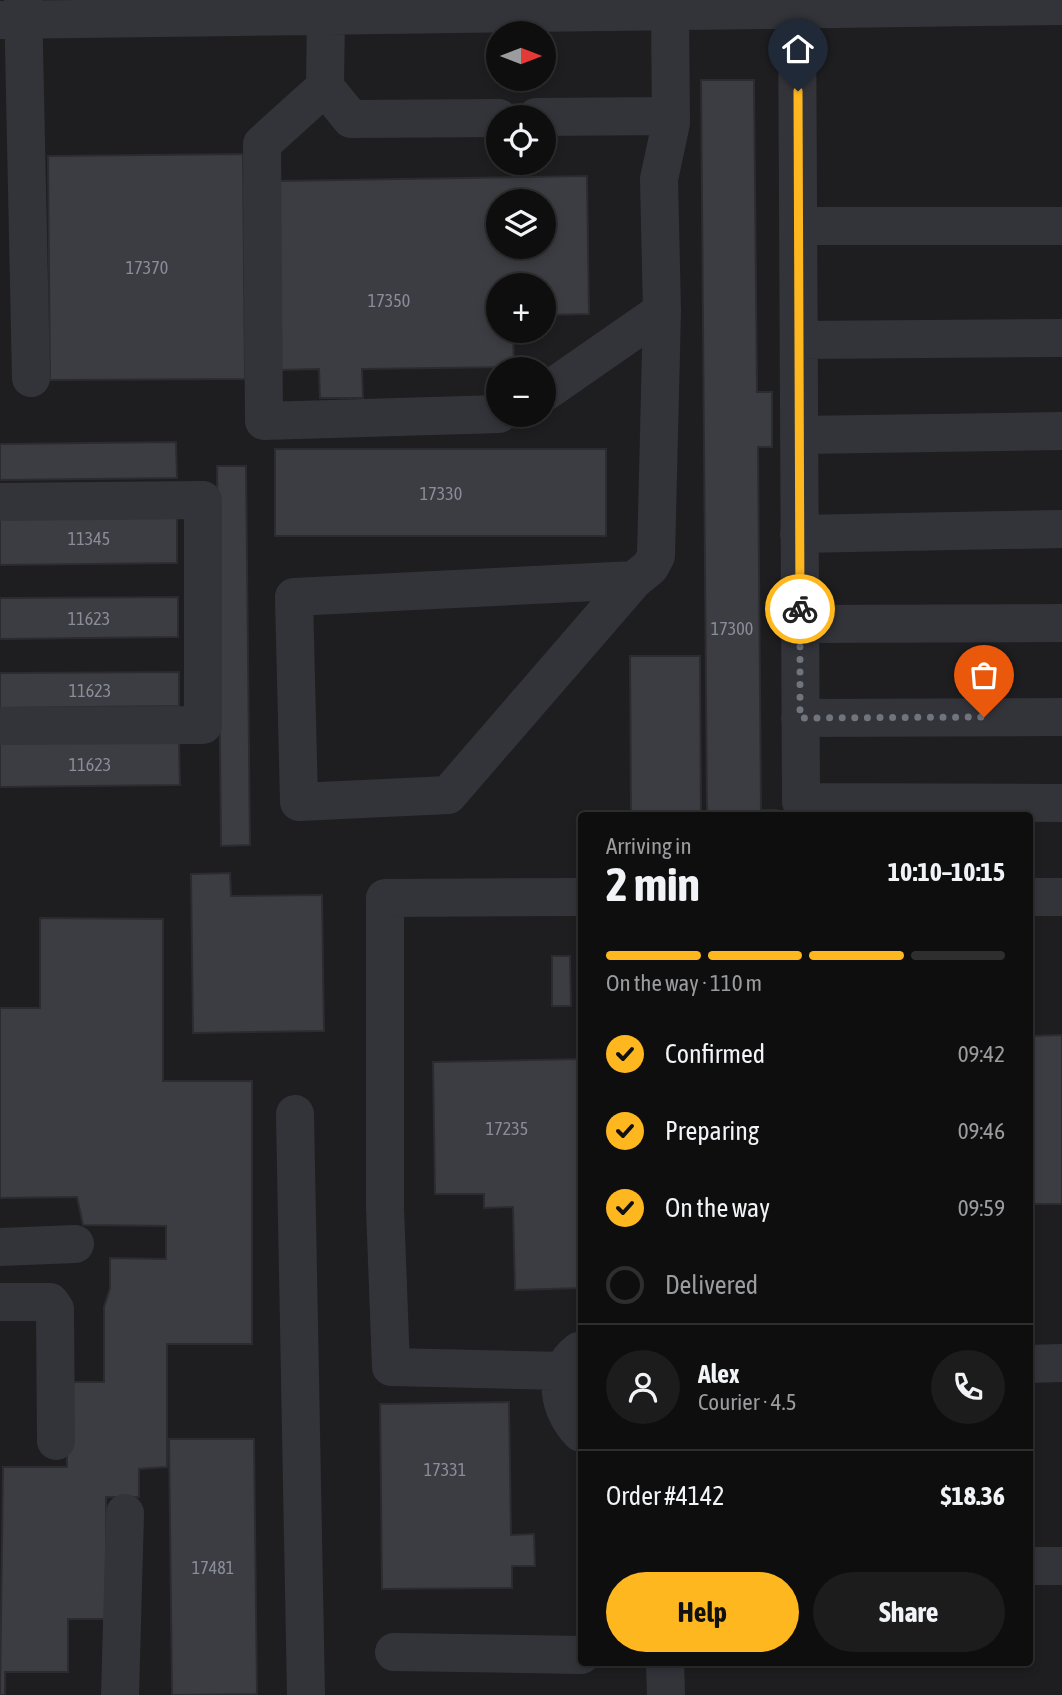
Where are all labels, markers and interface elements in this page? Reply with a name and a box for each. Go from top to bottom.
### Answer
pin [768,19,828,91]
north arrow [486,21,556,91]
map controls [486,21,556,427]
icon: home [779,30,817,68]
button: locate [486,105,556,175]
button: layers [486,189,556,259]
house number: 17370 [126,257,168,278]
button: + [486,273,556,343]
house number: 17350 [368,290,410,311]
button: − [486,357,556,427]
house number: 17330 [420,483,462,504]
house number: 11345 [68,528,110,549]
courier [765,574,835,644]
icon: bike [781,590,819,628]
house number: 11623 [68,608,110,629]
house number: 17300 [711,618,753,639]
pin [954,645,1014,717]
icon: bag [965,656,1003,694]
house number: 11623 [69,680,111,701]
house number: 11623 [69,754,111,775]
text: Arriving in [606,833,692,859]
text: 10:10–10:15 [888,857,1005,887]
text: 2 min [606,858,700,911]
text: On the way · 110 m [606,970,762,996]
icon: check [606,1035,644,1073]
text: Confirmed [665,1039,765,1069]
text: 09:42 [958,1041,1005,1067]
icon: check [606,1112,644,1150]
text: Preparing [665,1116,759,1146]
house number: 17235 [486,1118,528,1139]
text: 09:46 [958,1118,1005,1144]
icon: check [606,1189,644,1227]
text: On the way [665,1193,770,1223]
text: 09:59 [958,1195,1005,1221]
text: Delivered [665,1270,758,1300]
button: person [606,1350,680,1424]
button: phone [931,1350,1005,1424]
text: Alex [698,1359,739,1389]
text: Courier · 4.5 [698,1389,797,1415]
house number: 17331 [424,1459,466,1480]
text: Order #4142 [606,1481,725,1511]
text: $18.36 [941,1481,1005,1511]
house number: 17481 [192,1557,234,1578]
button: Help [606,1572,799,1652]
button: Share [813,1572,1005,1652]

